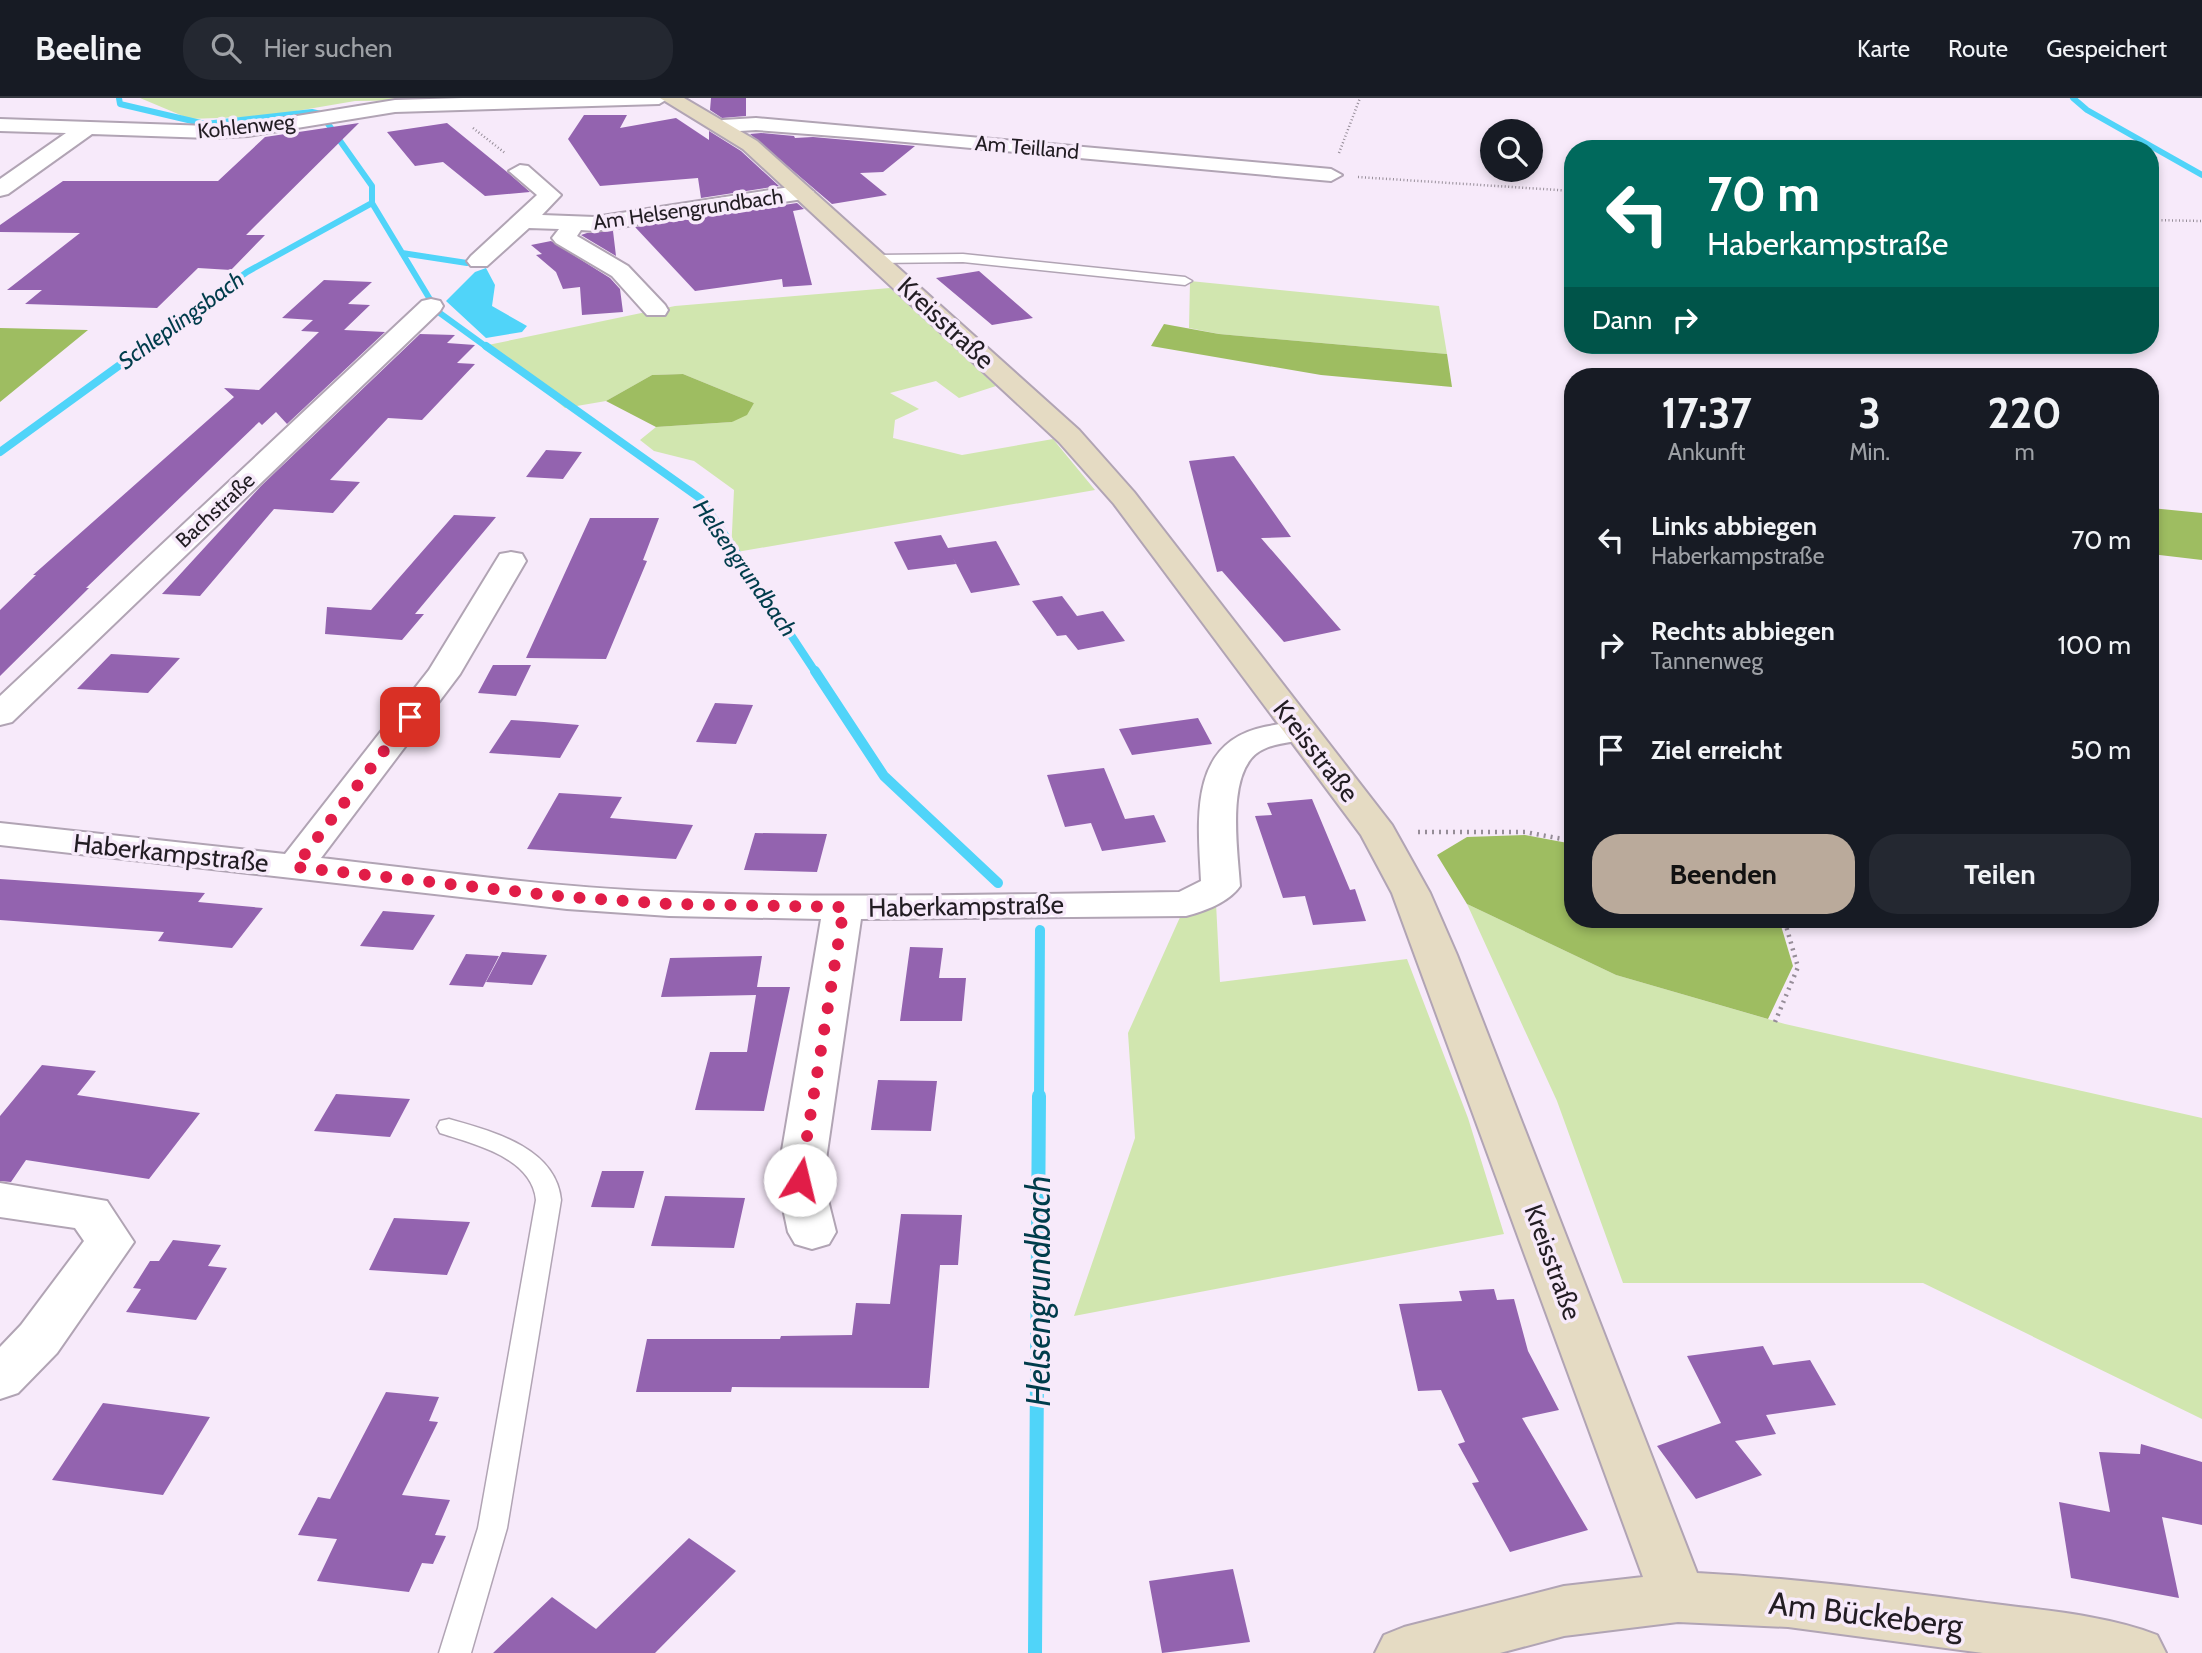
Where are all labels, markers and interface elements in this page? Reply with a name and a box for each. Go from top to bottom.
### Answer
search box [183,17,673,80]
text: Beeline [35,28,141,68]
icon: search [207,29,245,67]
text: Hier suchen [263,32,393,64]
text: Karte [1857,34,1910,63]
text: Route [1948,34,2008,63]
text: Gespeichert [2046,34,2167,63]
street label: Kohlenweg [196,108,296,144]
map controls [1480,119,1543,182]
button: search [1480,119,1543,182]
street label: Am Teilland [974,130,1080,164]
text: 70 m [1707,164,1820,223]
icon: left [1592,168,1683,259]
street label: Am Helsengrundbach [591,183,785,235]
text: Haberkampstraße [1707,224,1948,263]
water label: Schleplingsbach [113,265,249,375]
street label: Kreisstraße [891,270,1001,376]
icon: right [1666,301,1704,339]
text: Dann [1592,304,1652,336]
text: 17:37 [1661,387,1752,439]
text: 3 [1858,387,1881,439]
text: 220 [1988,387,2062,439]
text: Ankunft [1668,438,1745,466]
text: Min. [1849,438,1890,466]
text: m [2014,438,2035,466]
street label: Bachstraße [170,467,260,553]
water label: Helsengrundbach [687,494,803,642]
text: Links abbiegen [1651,510,1817,542]
icon: left [1592,521,1630,559]
text: 70 m [2071,524,2131,556]
text: Haberkampstraße [1651,542,1824,570]
text: Rechts abbiegen [1651,615,1835,647]
icon: right [1592,626,1630,664]
text: 100 m [2058,629,2131,661]
text: Tannenweg [1651,647,1763,675]
pin [380,687,440,747]
street label: Kreisstraße [1266,694,1366,808]
icon: arrive [391,698,429,736]
icon: arrive [1592,731,1630,769]
text: Ziel erreicht [1651,734,1782,766]
text: 50 m [2070,734,2131,766]
street label: Haberkampstraße [72,827,270,879]
button: Beenden [1592,834,1855,914]
button: Teilen [1869,834,2131,914]
street label: Haberkampstraße [868,888,1064,924]
position arrow [763,1143,837,1217]
water label: Helsengrundbach [1018,1175,1058,1407]
street label: Kreisstraße [1517,1200,1589,1324]
street label: Am Bückeberg [1767,1583,1966,1645]

